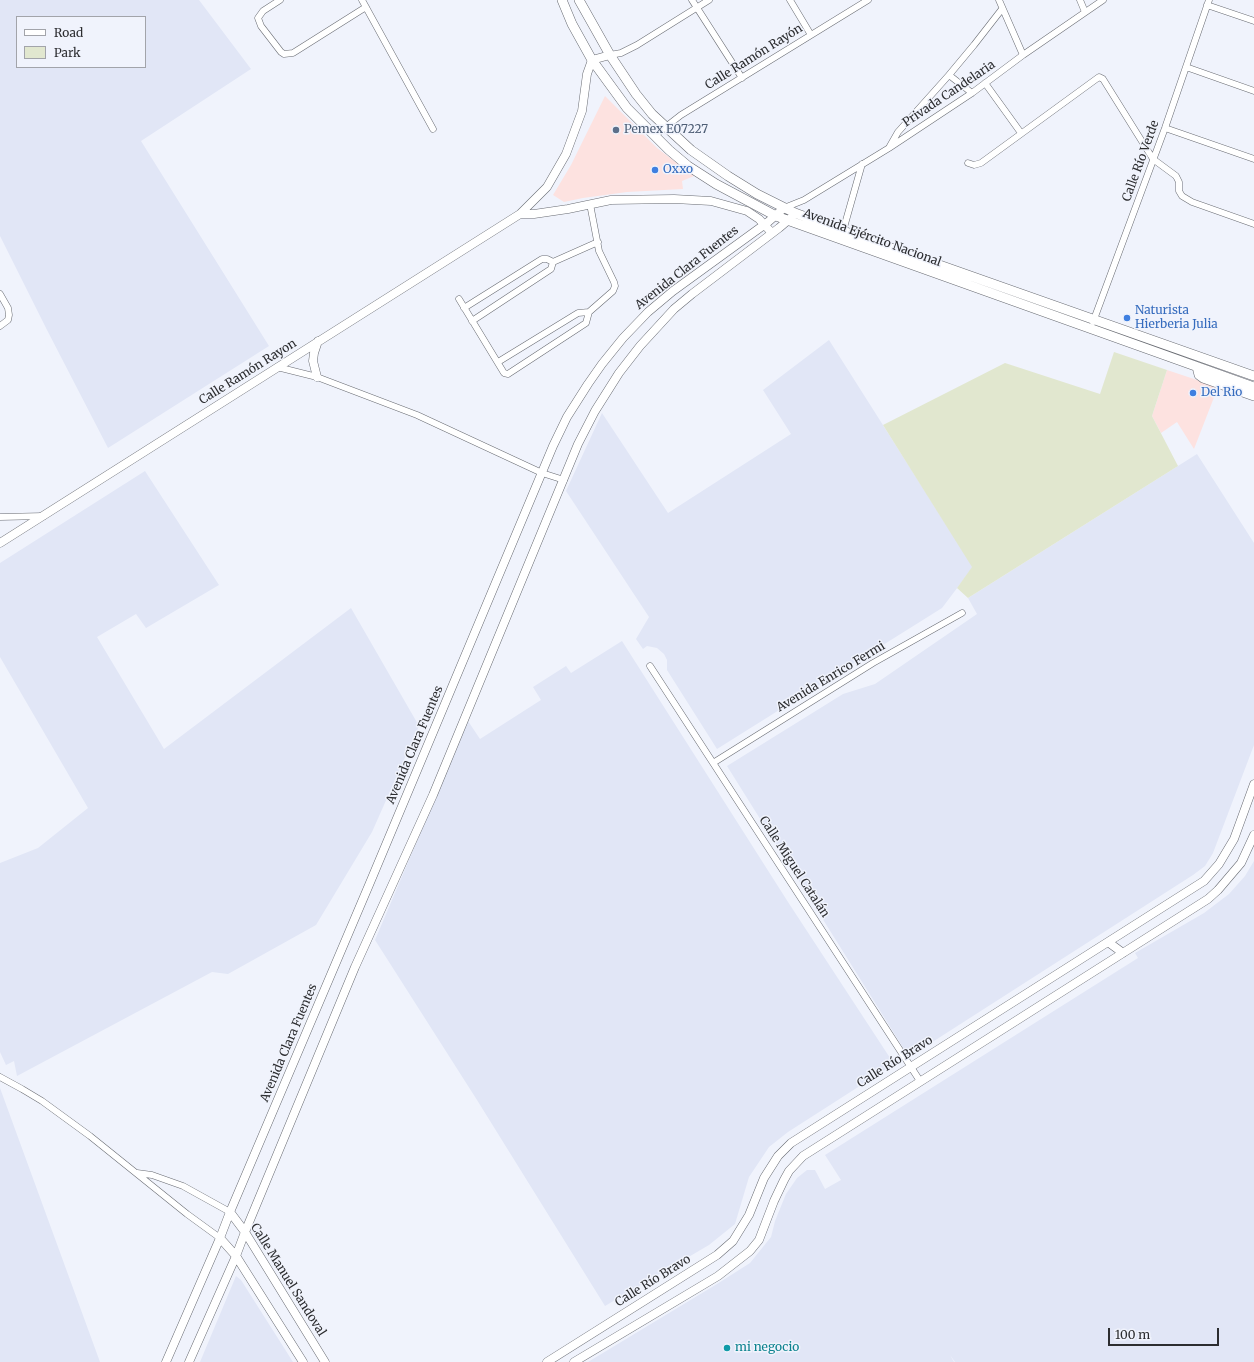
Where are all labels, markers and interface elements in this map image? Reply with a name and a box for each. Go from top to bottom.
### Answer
legend [16,16,146,68]
street label: Calle Ramón Rayón [703,21,805,93]
text: Road [54,25,83,40]
text: Park [54,45,81,60]
street label: Privada Candelaria [900,58,998,130]
street label: Calle Río Verde [1120,119,1162,203]
place label: Pemex E07227 [624,123,708,137]
marker: Pemex E07227 [611,125,621,135]
place label: Oxxo [663,163,693,177]
marker: Oxxo [650,165,660,175]
street label: Avenida Ejército Nacional [801,206,943,270]
street label: Avenida Clara Fuentes [633,223,741,313]
place label: Naturista Hierberia Julia [1135,304,1218,332]
marker: Naturista Hierberia Julia [1122,313,1132,323]
street label: Calle Ramón Rayon [197,336,299,408]
place label: Del Rio [1201,386,1242,400]
marker: Del Rio [1188,388,1198,398]
street label: Avenida Enrico Fermi [774,639,888,715]
street label: Avenida Clara Fuentes [384,684,446,806]
street label: Calle Miguel Catalán [756,814,832,920]
street label: Avenida Clara Fuentes [258,982,320,1104]
street label: Calle Río Bravo [855,1033,935,1091]
street label: Calle Manuel Sandoval [247,1221,329,1339]
street label: Calle Río Bravo [613,1252,693,1310]
scale bar [1110,1320,1221,1346]
text: 100 m [1115,1327,1150,1342]
place label: mi negocio [735,1341,799,1355]
marker: mi negocio [722,1343,732,1353]

